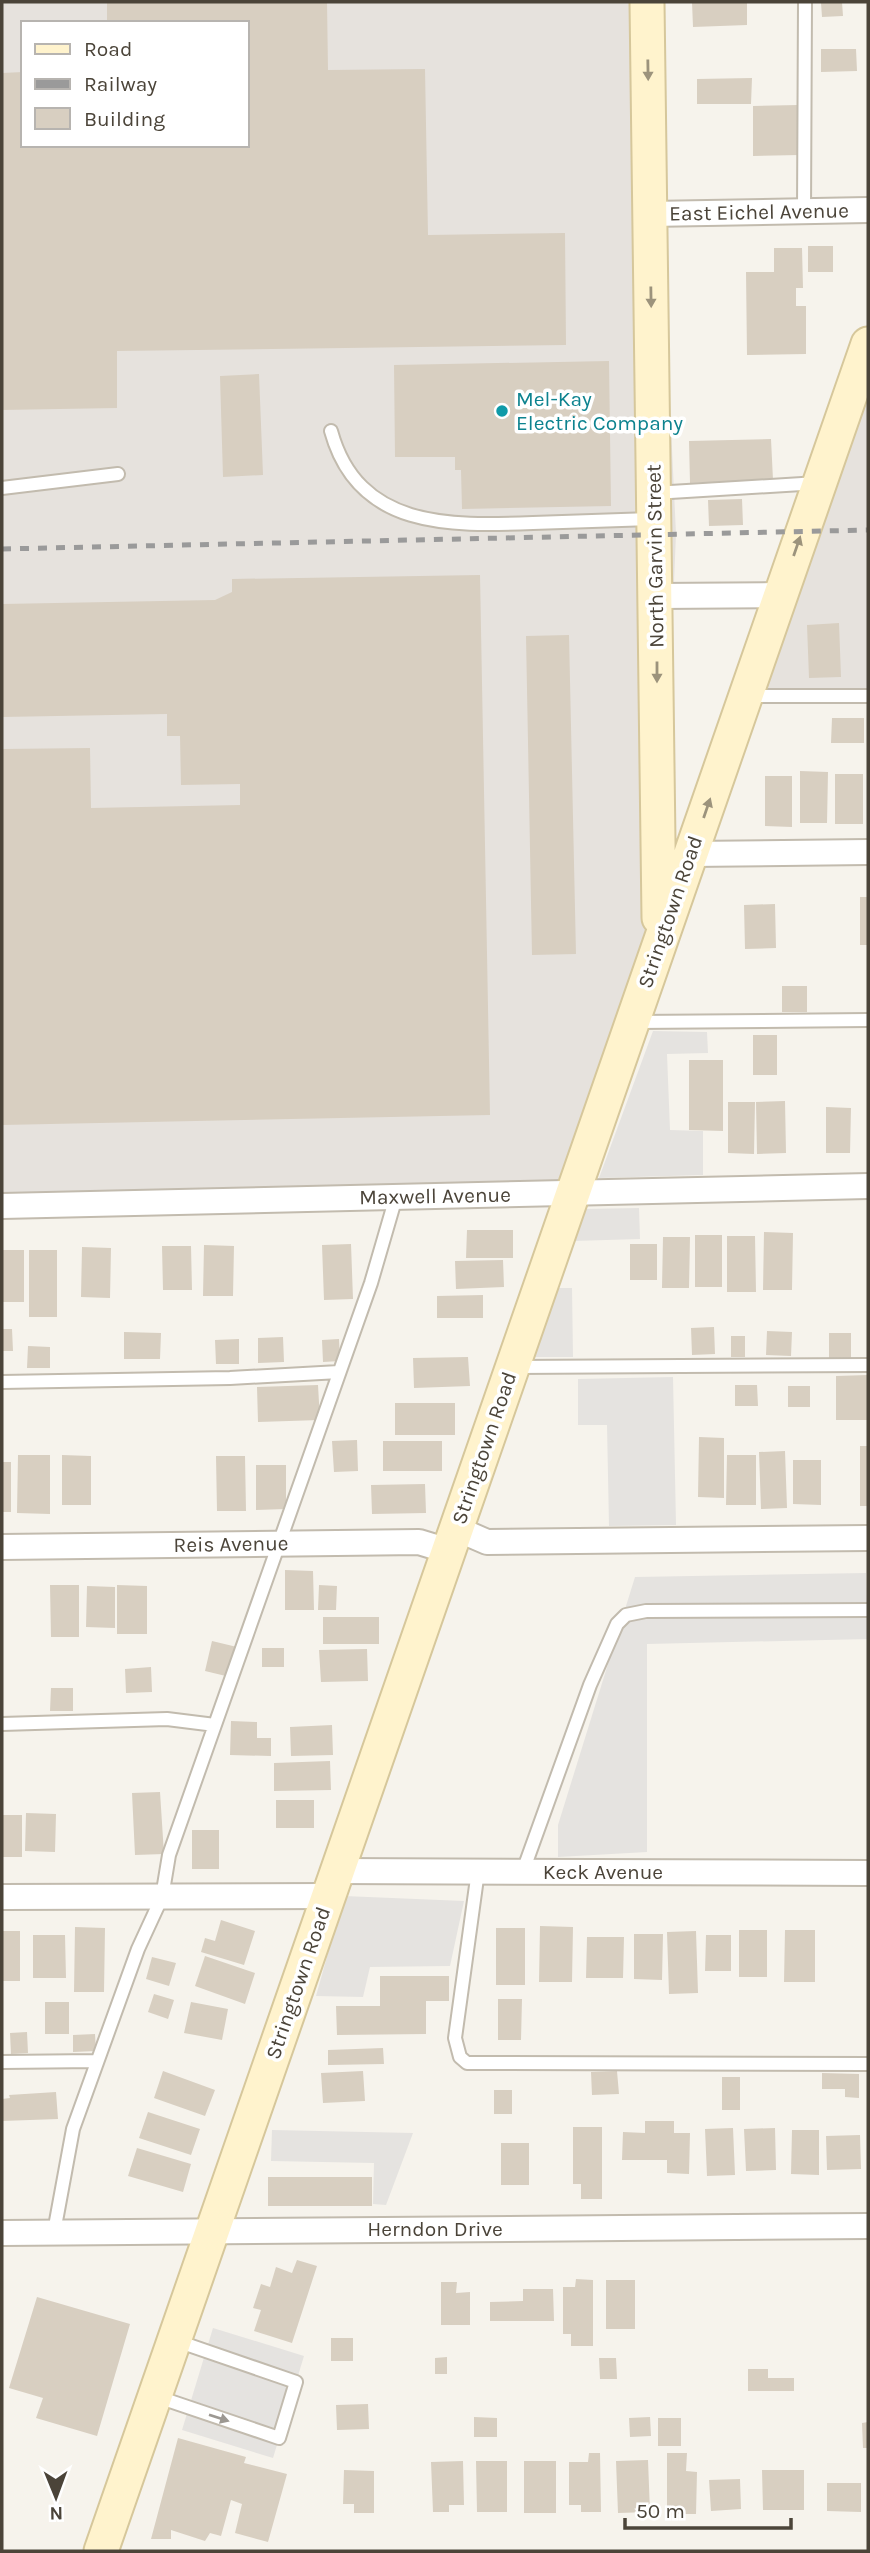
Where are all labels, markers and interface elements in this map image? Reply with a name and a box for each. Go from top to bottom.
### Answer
legend [21,21,248,147]
text: Road [84,37,132,61]
one-way arrow [642,59,654,81]
text: Railway [84,72,157,96]
text: Building [84,107,165,131]
street label: East Eichel Avenue [669,198,849,226]
one-way arrow [645,287,657,309]
place label: Mel-Kay Electric Company [516,387,683,435]
marker: Mel-Kay Electric Company [494,403,510,419]
street label: North Garvin Street [641,464,669,648]
one-way arrow [792,536,803,557]
one-way arrow [651,661,663,683]
one-way arrow [702,797,713,818]
street label: Stringtown Road [633,833,707,991]
street label: Maxwell Avenue [359,1183,511,1209]
street label: Stringtown Road [447,1369,521,1527]
street label: Reis Avenue [173,1531,289,1557]
street label: Keck Avenue [543,1860,663,1884]
street label: Stringtown Road [261,1904,335,2062]
street label: Herndon Drive [367,2217,503,2241]
one-way arrow [209,2413,230,2424]
north arrow [21,2462,91,2532]
scale bar [625,2486,791,2530]
text: 50 m [636,2499,685,2523]
text: N [49,2502,63,2524]

